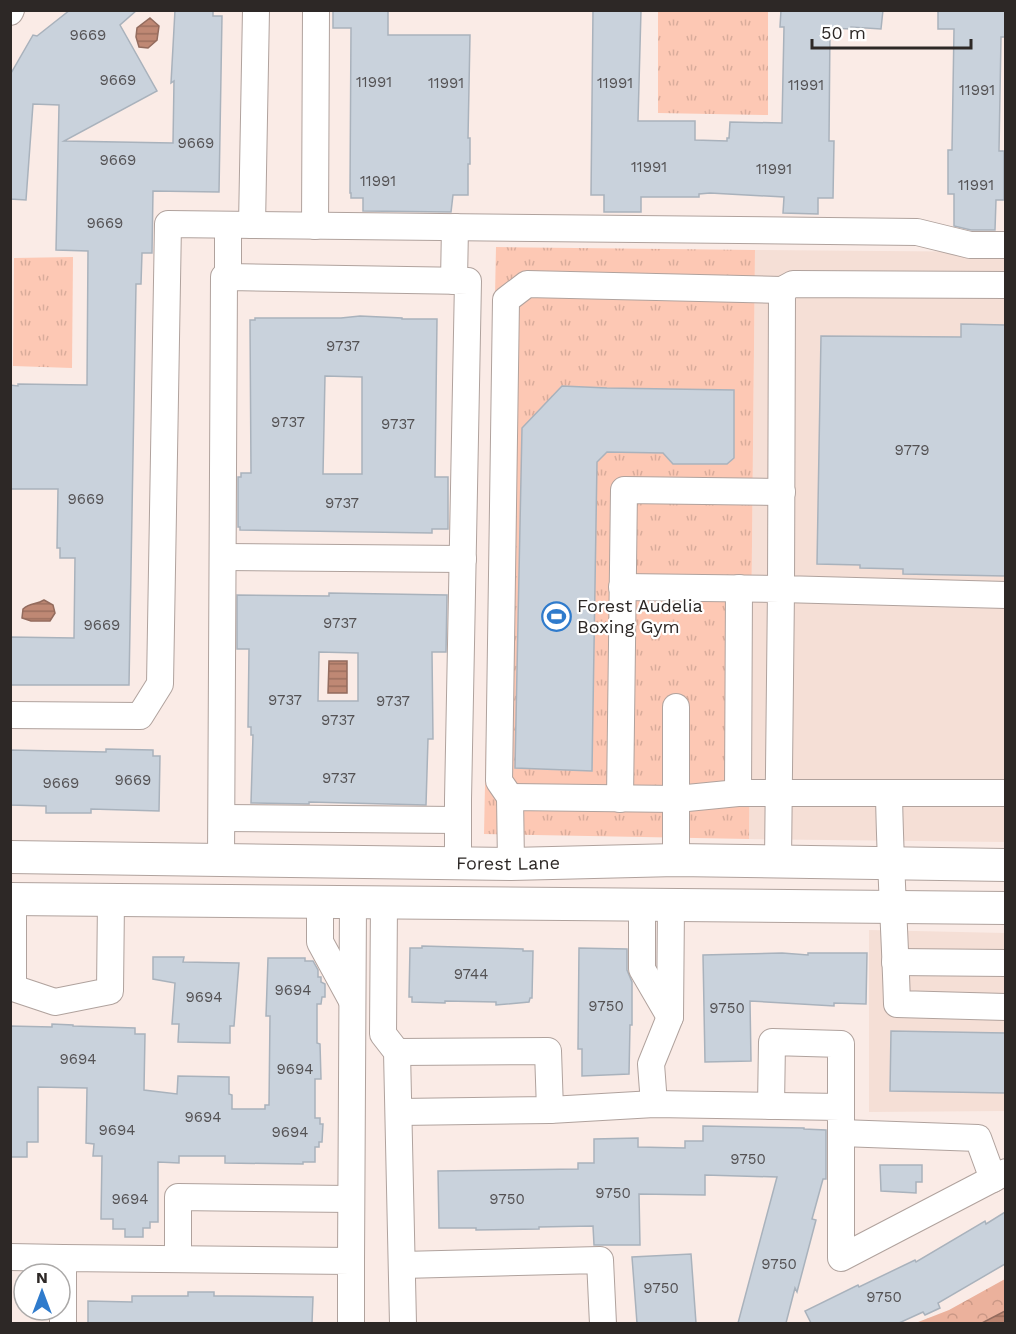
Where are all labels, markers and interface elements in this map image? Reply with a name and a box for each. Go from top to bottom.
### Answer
scale bar [812,12,971,50]
text: 50 m [821,22,866,43]
house number: 9669 [70,26,106,44]
house number: 9669 [100,71,136,89]
house number: 11991 [356,73,392,91]
house number: 11991 [428,74,464,92]
house number: 11991 [597,74,633,92]
house number: 11991 [788,76,824,94]
house number: 11991 [959,81,995,99]
house number: 9669 [178,134,214,152]
house number: 9669 [100,151,136,169]
house number: 11991 [631,158,667,176]
house number: 11991 [756,160,792,178]
house number: 11991 [360,172,396,190]
house number: 11991 [958,176,994,194]
house number: 9669 [87,214,123,232]
house number: 9737 [326,337,360,355]
house number: 9737 [271,413,305,431]
house number: 9737 [381,415,415,433]
house number: 9779 [894,441,930,459]
house number: 9669 [68,490,104,508]
house number: 9737 [325,494,359,512]
place label: Forest Audelia Boxing Gym [577,595,703,637]
sports icon: Forest Audelia Boxing Gym [540,600,572,632]
house number: 9737 [323,614,357,632]
house number: 9669 [84,616,120,634]
house number: 9737 [268,691,302,709]
house number: 9737 [376,692,410,710]
house number: 9737 [321,711,355,729]
house number: 9737 [322,769,356,787]
house number: 9669 [115,771,151,789]
house number: 9669 [43,774,79,792]
street label: Forest Lane [456,852,560,874]
house number: 9744 [454,965,488,983]
house number: 9694 [275,981,311,999]
house number: 9694 [186,988,222,1006]
house number: 9750 [588,997,624,1015]
house number: 9750 [709,999,745,1017]
house number: 9694 [60,1050,96,1068]
house number: 9694 [277,1060,313,1078]
house number: 9694 [185,1108,221,1126]
house number: 9694 [99,1121,135,1139]
house number: 9694 [272,1123,308,1141]
house number: 9750 [730,1150,766,1168]
house number: 9750 [595,1184,631,1202]
house number: 9694 [112,1190,148,1208]
house number: 9750 [489,1190,525,1208]
house number: 9750 [761,1255,797,1273]
north arrow [12,1262,72,1322]
text: N [36,1268,48,1287]
house number: 9750 [643,1279,679,1297]
house number: 9750 [866,1288,902,1306]

